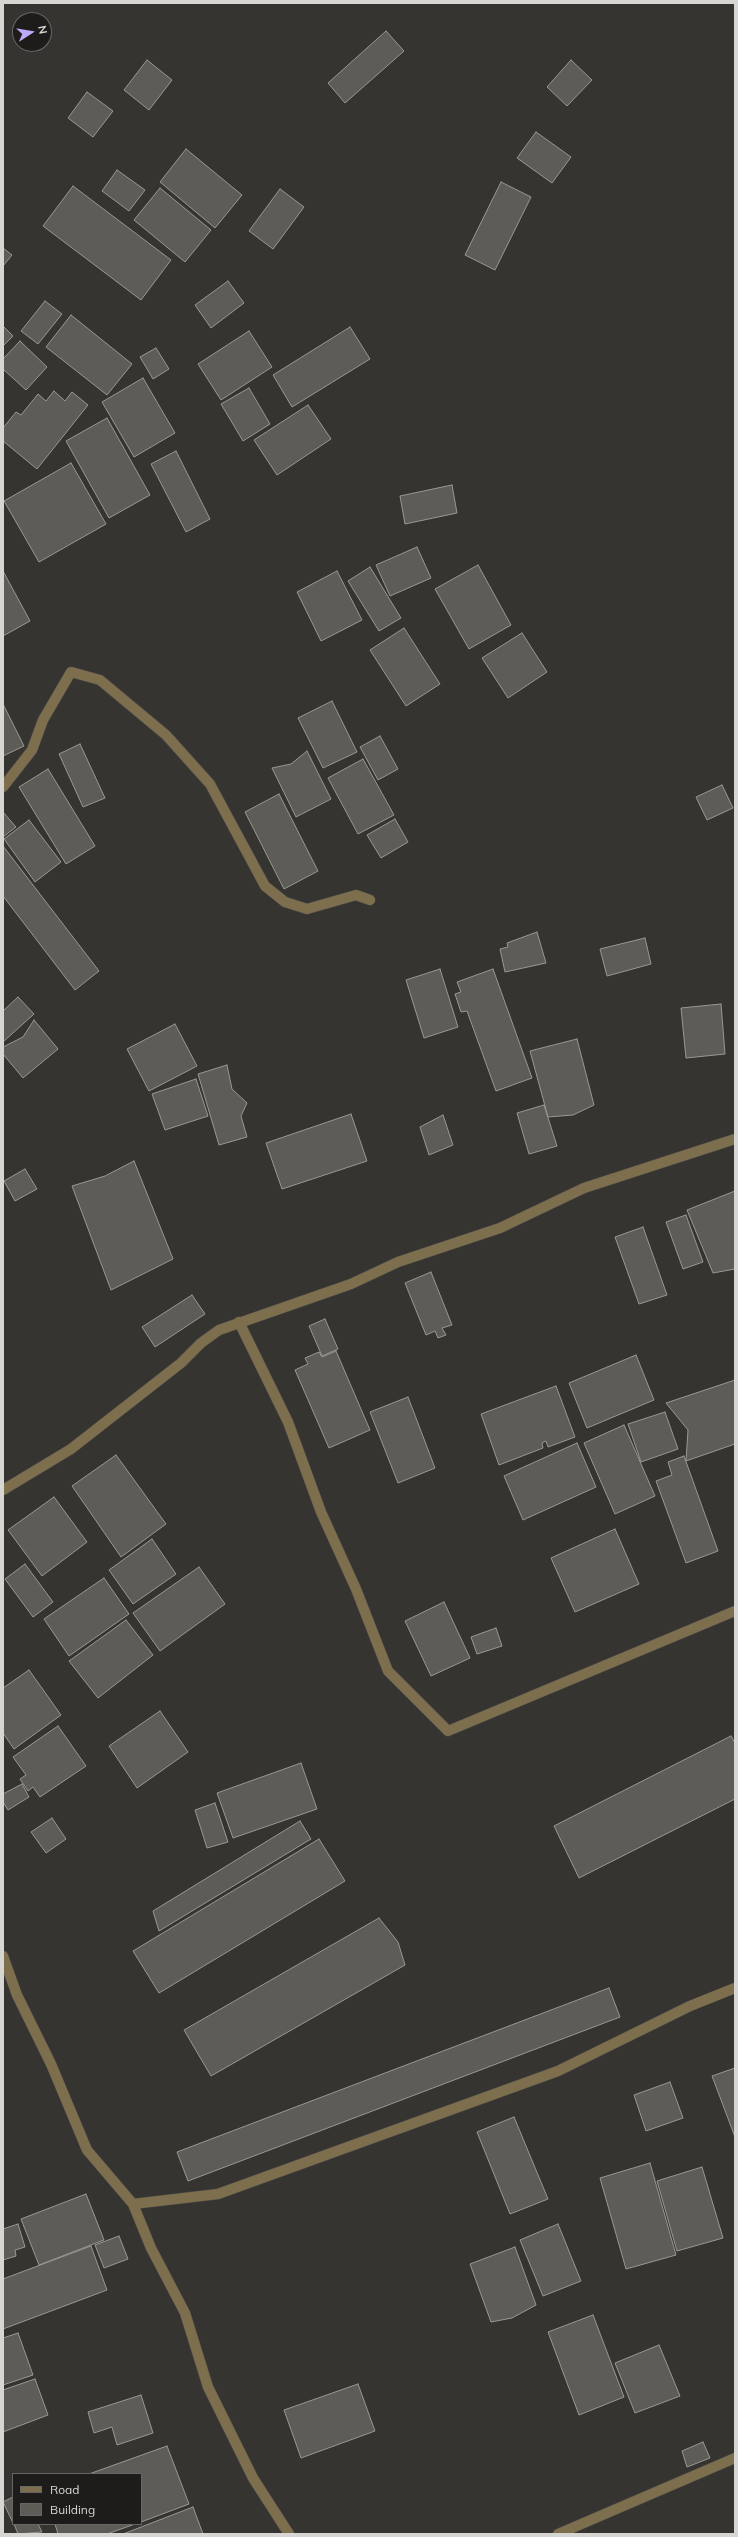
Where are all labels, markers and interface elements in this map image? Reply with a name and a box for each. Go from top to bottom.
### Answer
north arrow [12,12,52,52]
text: N [35,24,50,35]
legend [12,2473,142,2525]
text: Road [50,2482,79,2497]
text: Building [50,2502,95,2517]

